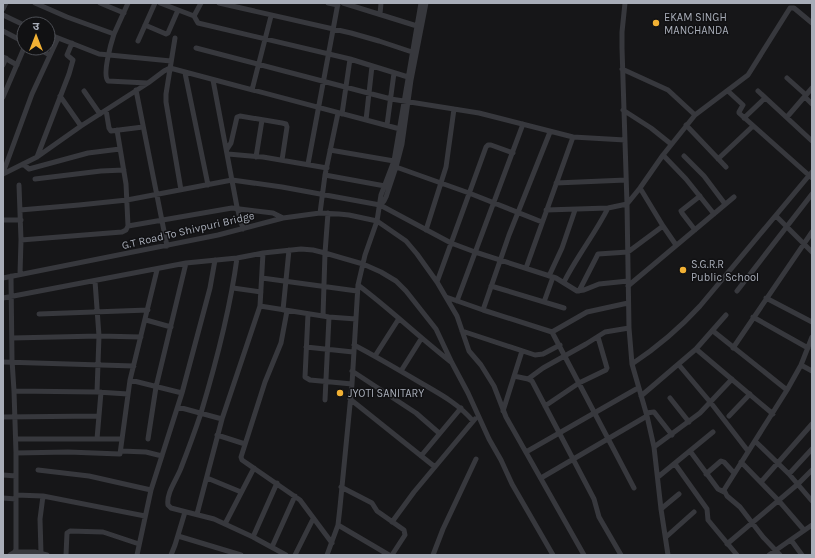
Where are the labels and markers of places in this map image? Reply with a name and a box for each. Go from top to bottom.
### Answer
place label: EKAM SINGH MANCHANDA [664,11,729,37]
marker: EKAM SINGH MANCHANDA [651,18,661,28]
place label: S.G.R.R Public School [691,258,759,284]
marker: S.G.R.R Public School [678,265,688,275]
place label: JYOTI SANITARY [348,387,424,400]
marker: JYOTI SANITARY [335,388,345,398]

